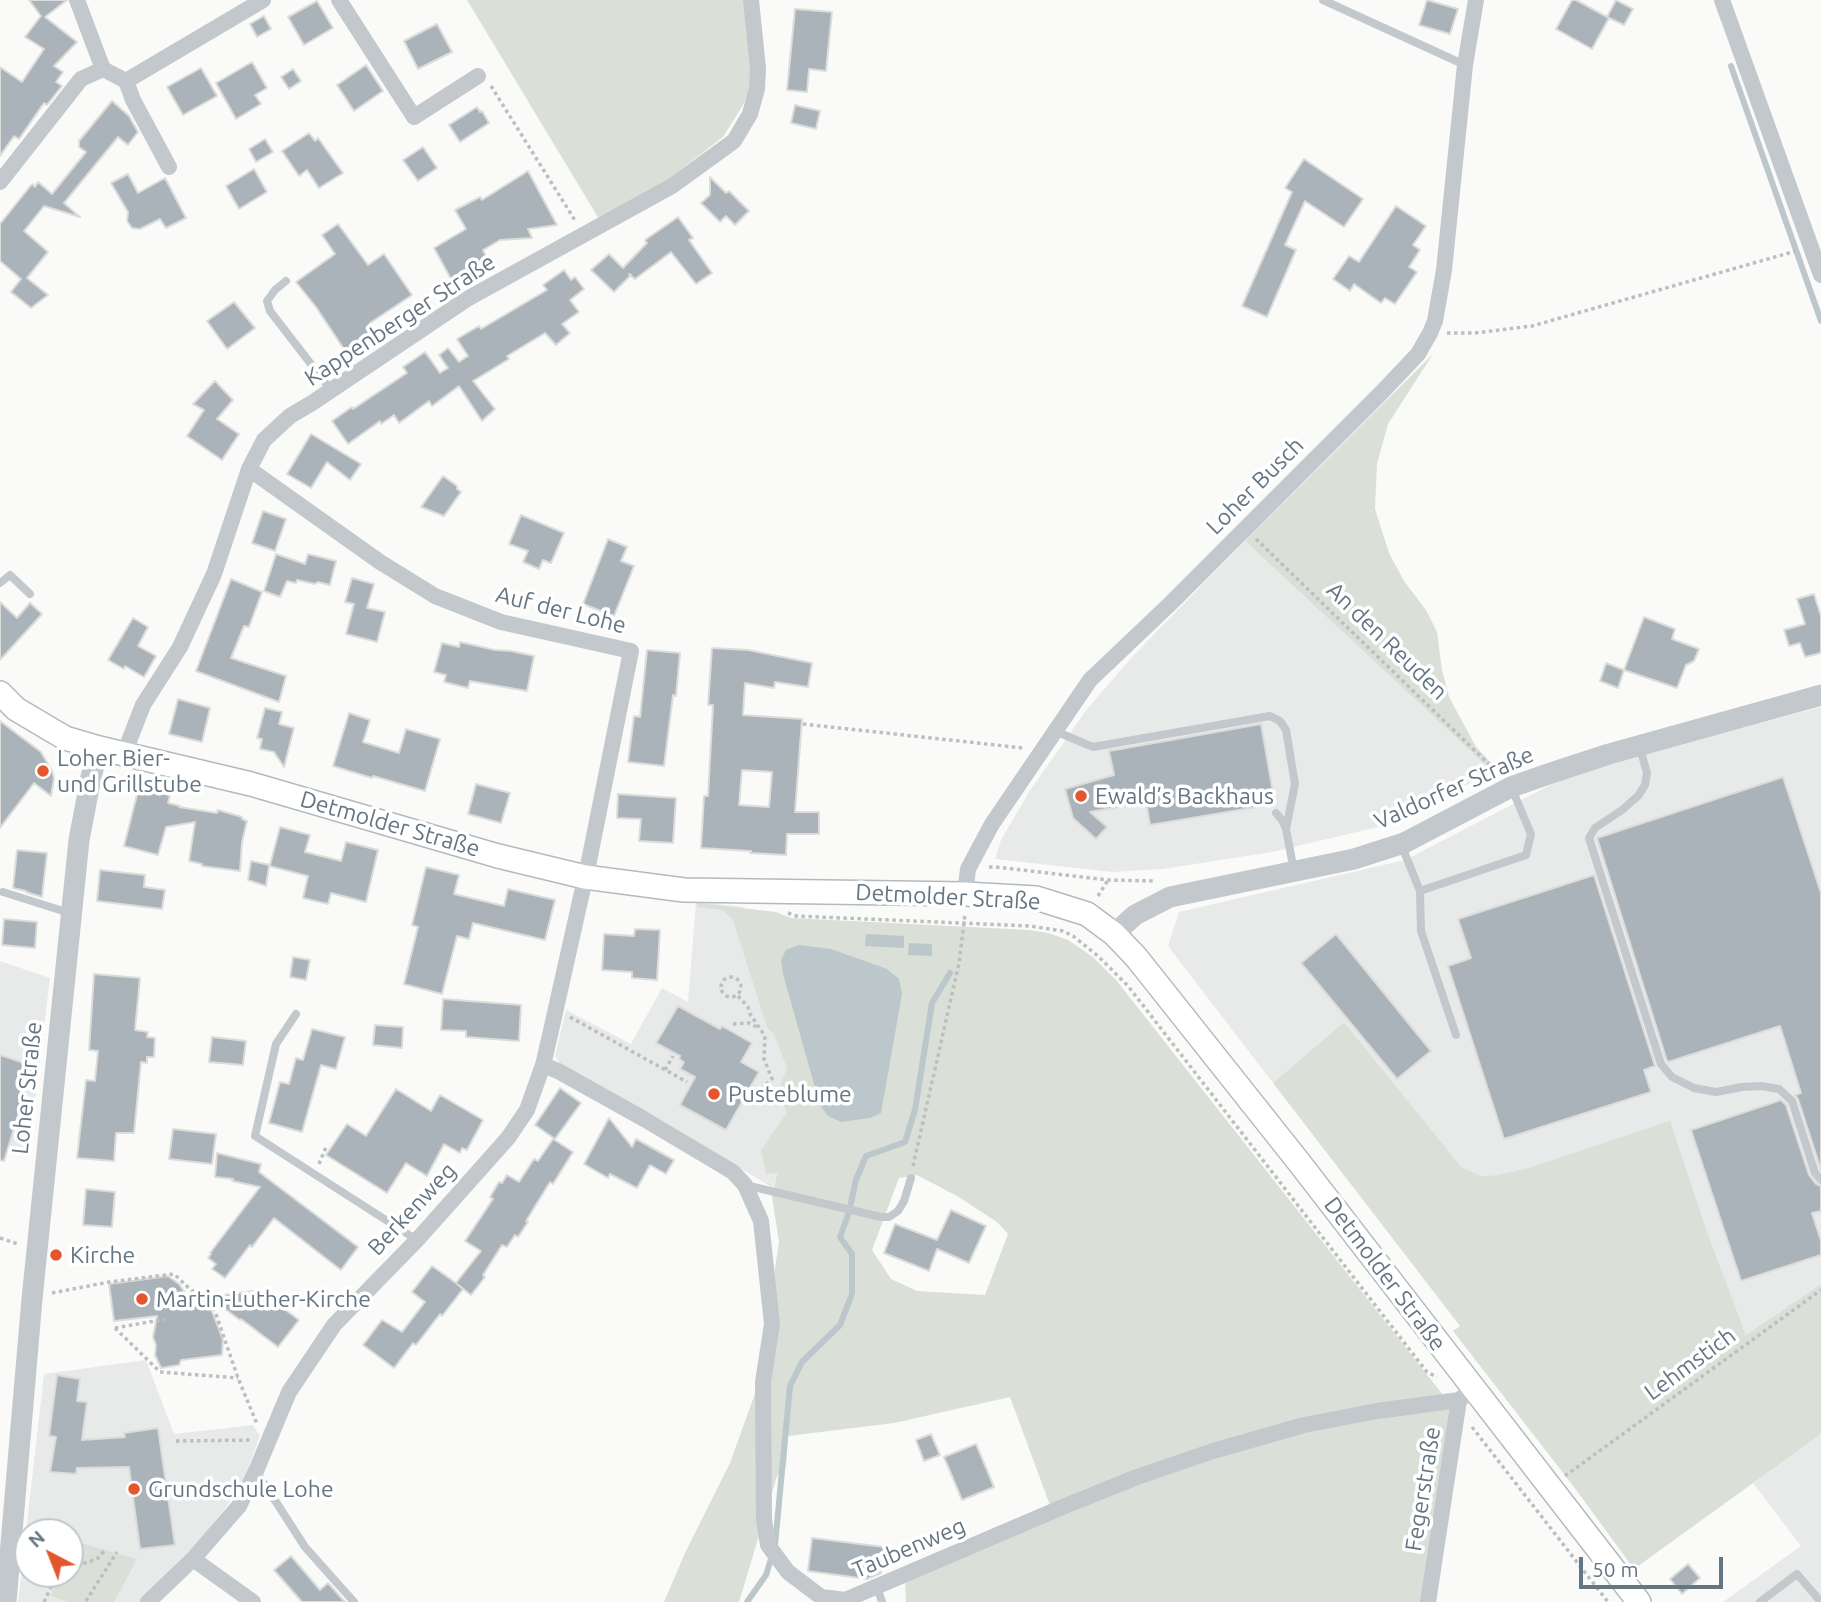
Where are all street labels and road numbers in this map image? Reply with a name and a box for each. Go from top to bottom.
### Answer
street label: Kappenberger Straße [300,248,500,392]
street label: Loher Busch [1201,432,1309,540]
street label: An den Reuden [1321,576,1453,706]
street label: Auf der Lohe [493,580,629,640]
street label: Valdorfer Straße [1370,741,1538,835]
street label: Detmolder Straße [297,785,483,863]
street label: Detmolder Straße [855,878,1041,916]
street label: Loher Straße [6,1020,48,1156]
street label: Berkenweg [362,1157,462,1261]
street label: Detmolder Straße [1318,1192,1452,1356]
street label: Lehmstich [1639,1322,1741,1406]
street label: Fegerstraße [1400,1425,1446,1553]
street label: Taubenweg [848,1512,970,1584]

